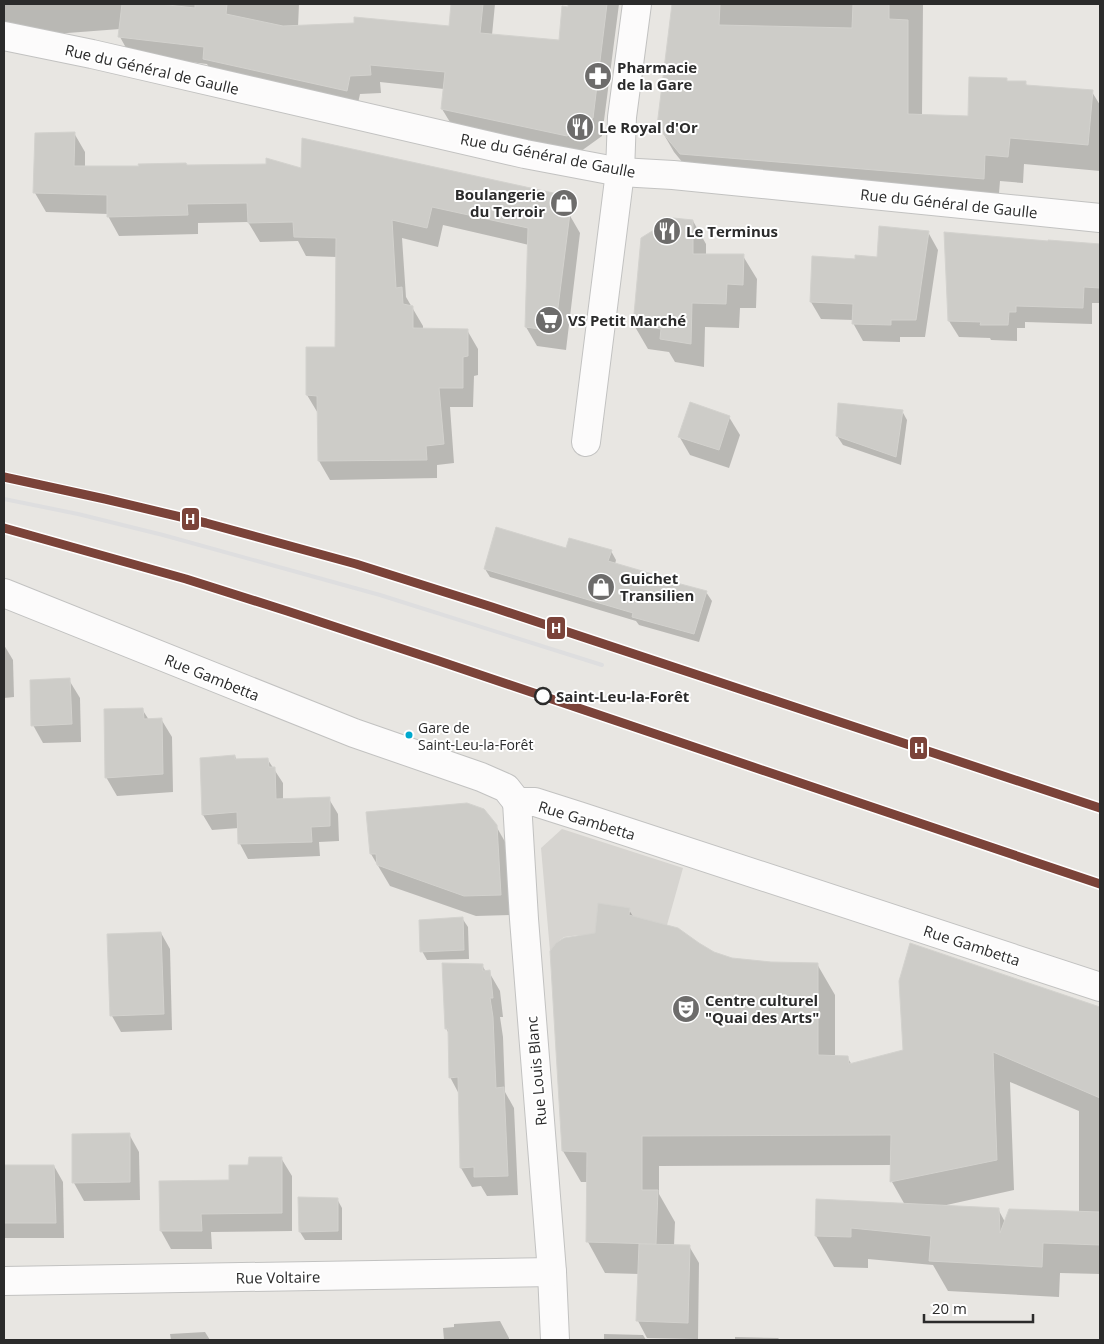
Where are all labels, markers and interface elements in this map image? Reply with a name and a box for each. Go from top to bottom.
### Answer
street label: Rue du Général de Gaulle [63,39,241,99]
place label: Pharmacie de la Gare [617,57,697,94]
pharmacy icon: Pharmacie de la Gare [583,61,613,91]
restaurant icon: Le Royal d'Or [565,112,595,142]
place label: Le Royal d'Or [599,117,698,137]
street label: Rue du Général de Gaulle [459,128,637,182]
place label: Boulangerie du Terroir [455,184,545,221]
street label: Rue du Général de Gaulle [859,184,1039,222]
shop icon: Boulangerie du Terroir [549,188,579,218]
restaurant icon: Le Terminus [652,216,682,246]
place label: Le Terminus [686,221,778,241]
supermarket icon: VS Petit Marché [534,305,564,335]
place label: VS Petit Marché [568,310,686,330]
line badge: H [181,507,200,531]
text: H [185,509,195,528]
place label: Guichet Transilien [620,568,694,605]
shop icon: Guichet Transilien [586,572,616,602]
line badge: H [546,616,566,640]
text: H [551,618,561,637]
street label: Rue Gambetta [162,649,262,705]
place label: Saint-Leu-la-Forêt [556,686,690,706]
marker: Saint-Leu-la-Forêt [534,687,552,705]
place label: Gare de Saint-Leu-la-Forêt [418,718,533,754]
marker: Gare de Saint-Leu-la-Forêt [404,730,414,740]
line badge: H [909,736,928,760]
text: H [914,738,924,757]
street label: Rue Gambetta [536,796,638,844]
street label: Rue Gambetta [921,920,1023,970]
place label: Centre culturel "Quai des Arts" [705,990,819,1027]
theatre icon: Centre culturel "Quai des Arts" [671,994,701,1024]
street label: Rue Louis Blanc [521,1015,551,1127]
street label: Rue Voltaire [236,1266,320,1288]
scale bar [924,1292,1033,1324]
text: 20 m [932,1298,967,1318]

